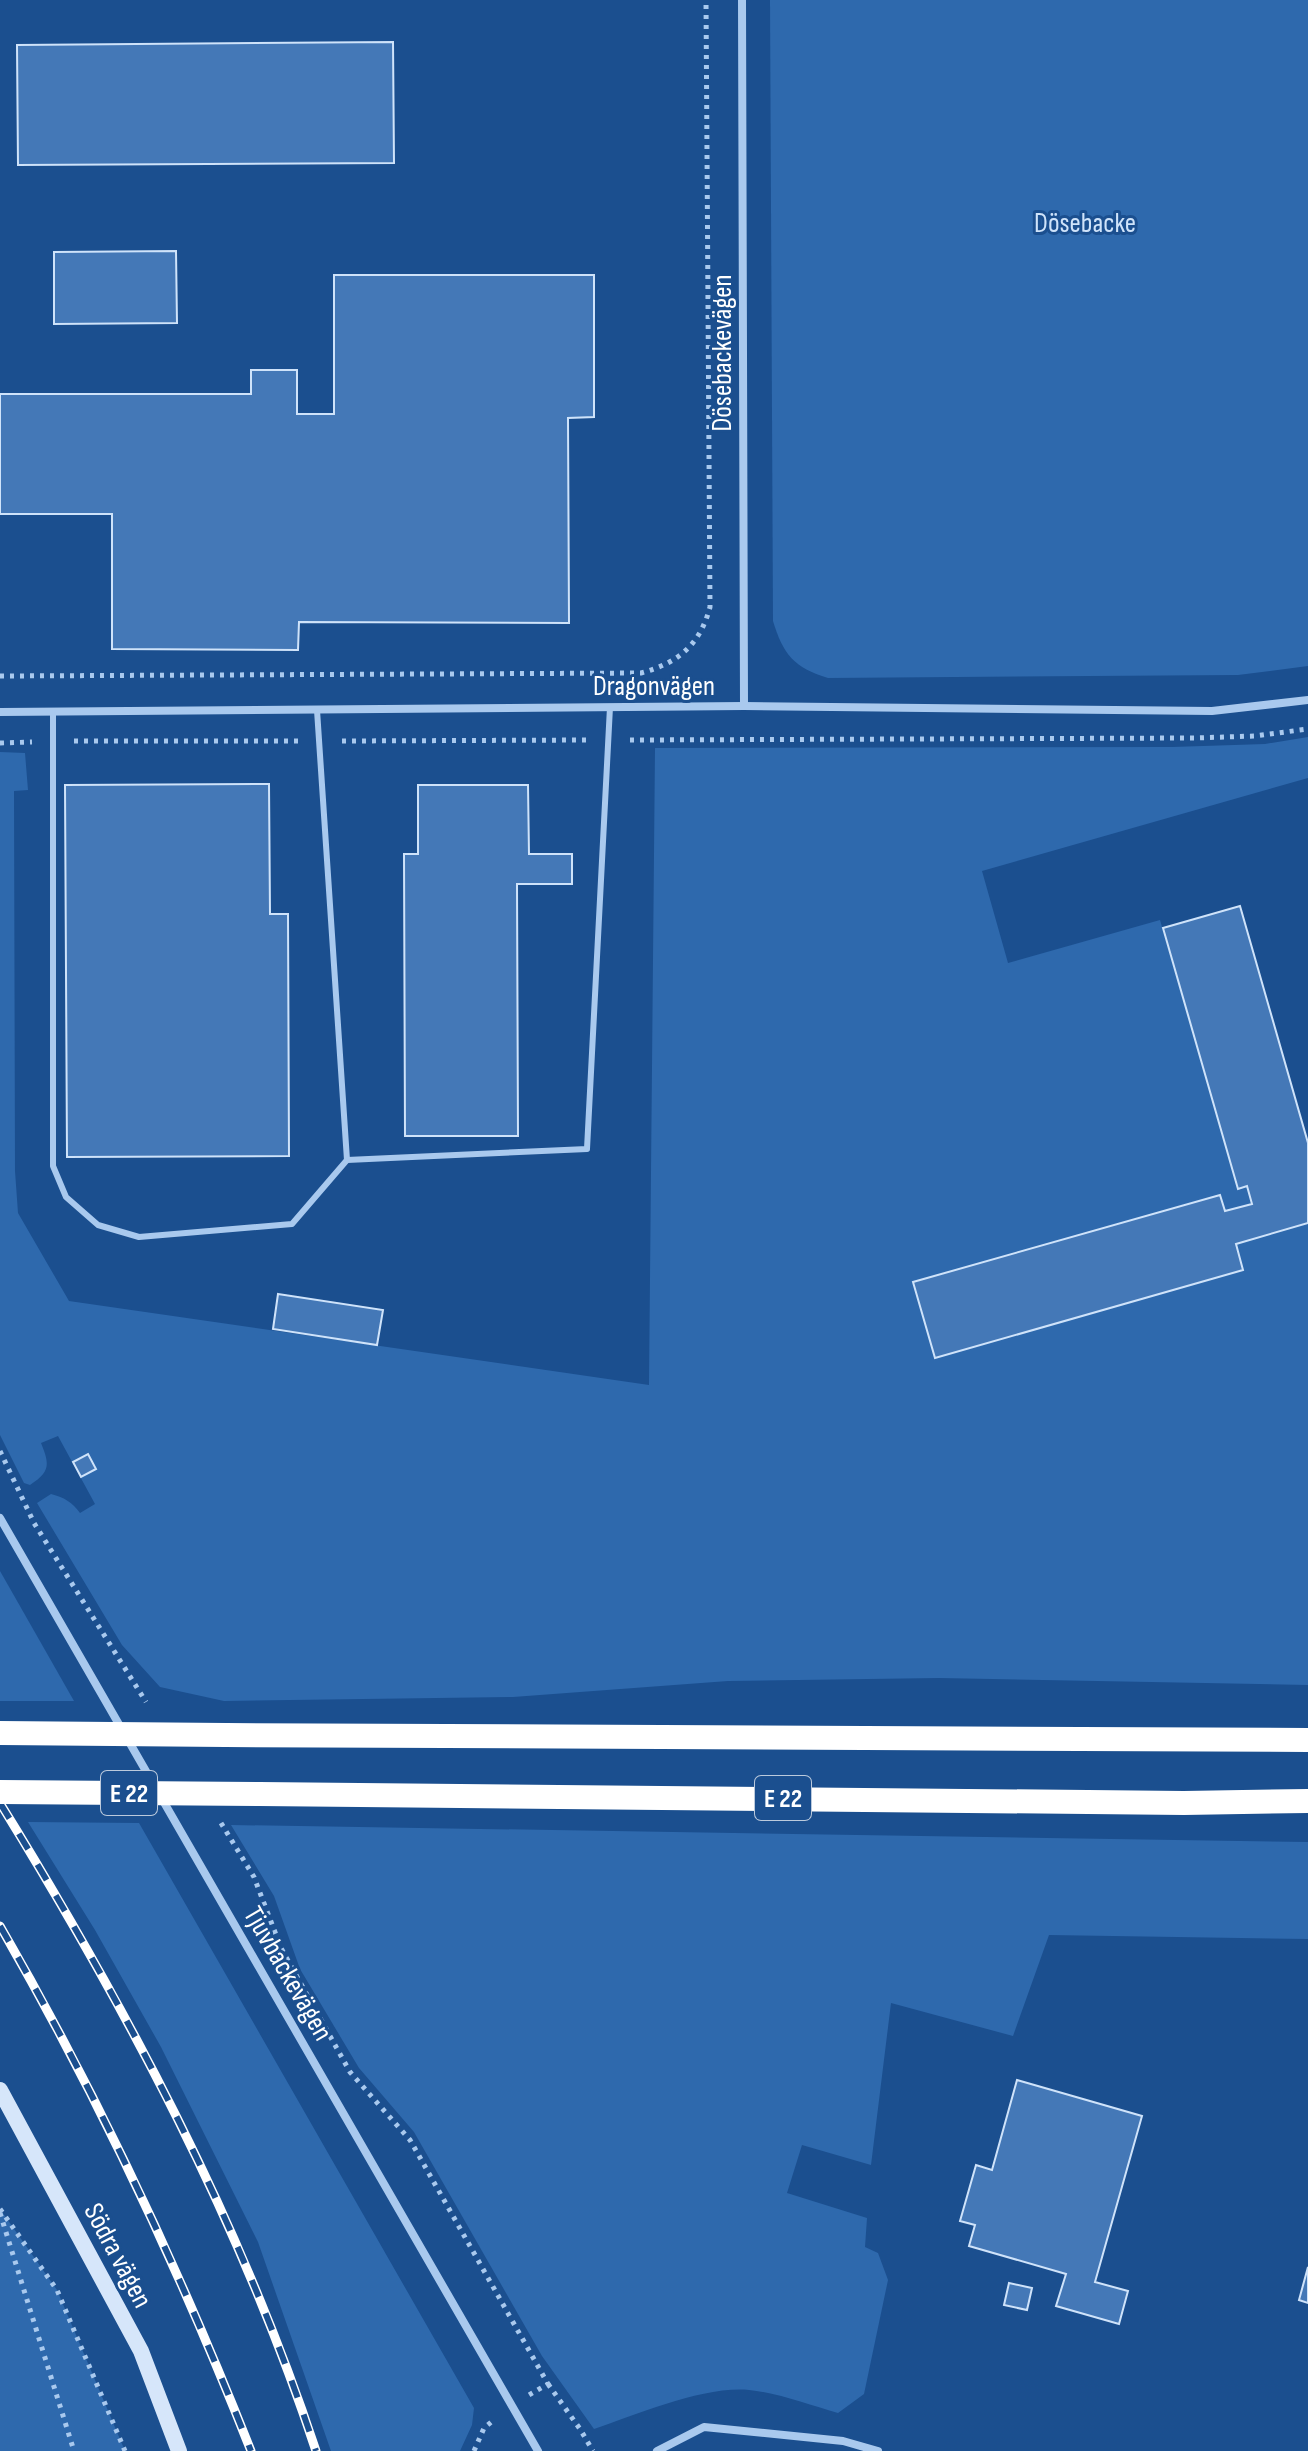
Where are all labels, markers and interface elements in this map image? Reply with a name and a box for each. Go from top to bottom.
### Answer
park label: Dösebacke [1034,207,1136,240]
street label: Dösebackevägen [706,274,739,432]
street label: Dragonvägen [593,670,715,703]
road number: E 22 [101,1771,157,1815]
road number: E 22 [755,1776,811,1820]
street label: Tjuvbackevägen [236,1901,339,2047]
street label: Södra vägen [76,2198,159,2314]

